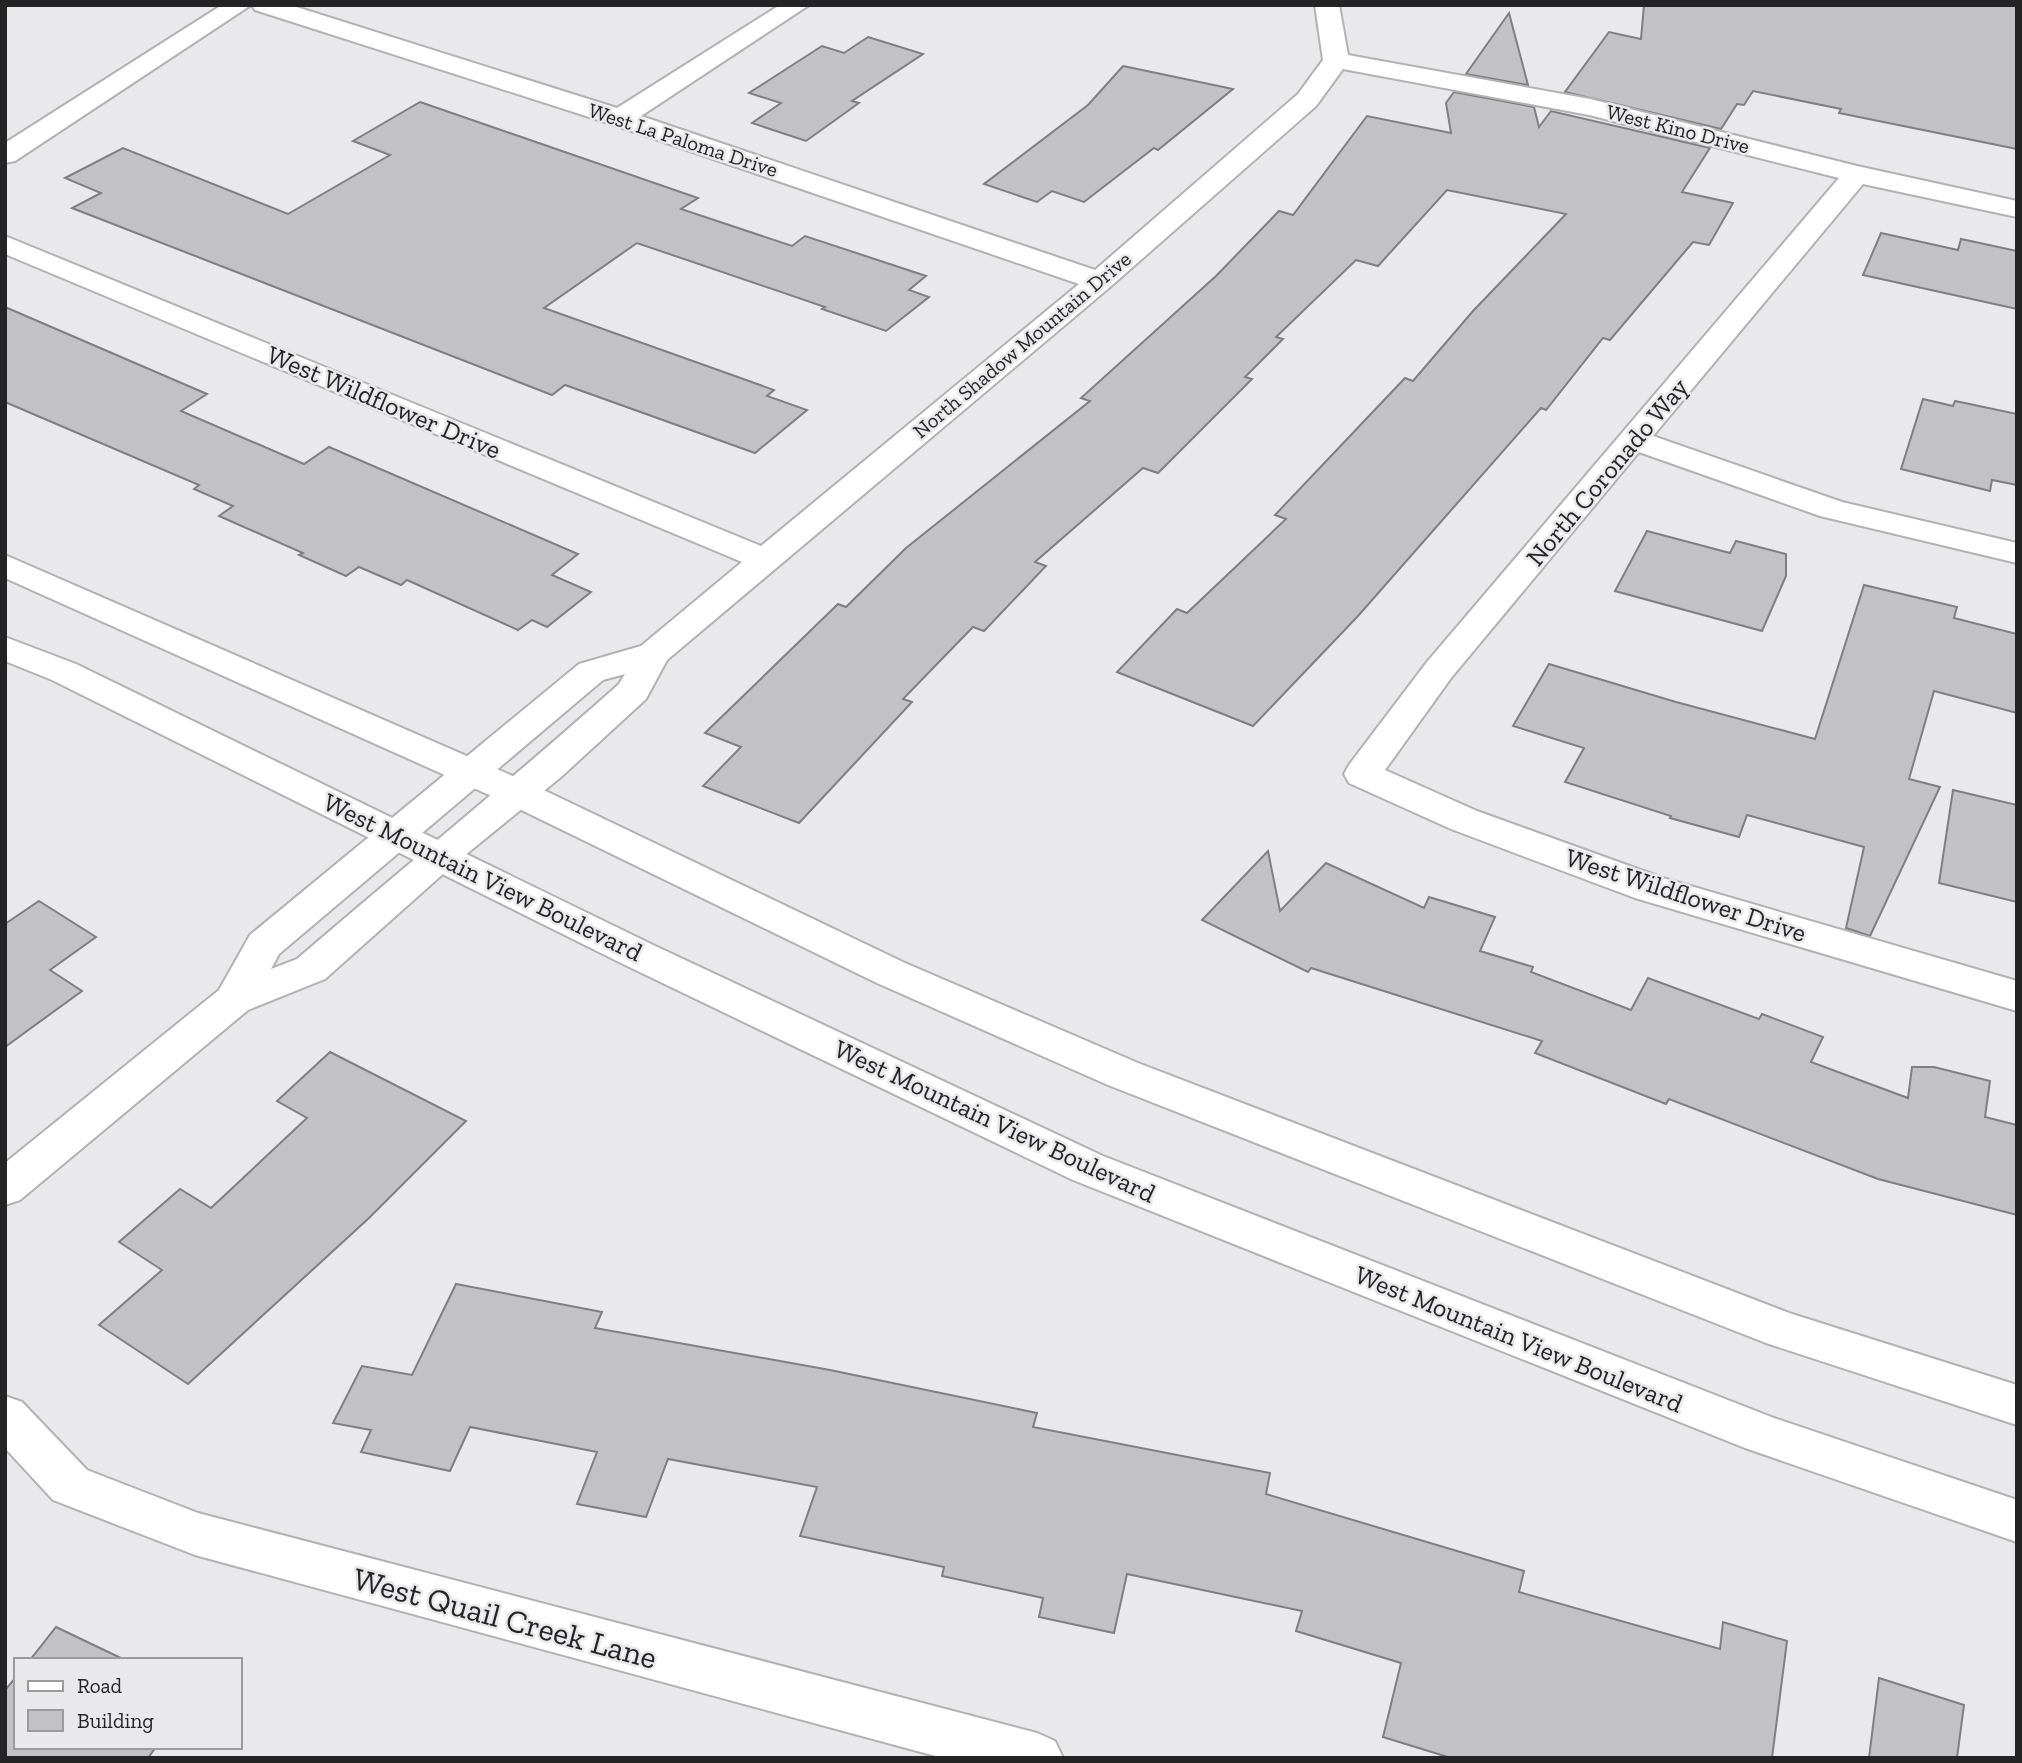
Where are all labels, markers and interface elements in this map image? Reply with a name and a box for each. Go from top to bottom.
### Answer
street label: West La Paloma Drive [585,97,781,182]
street label: West Kino Drive [1604,99,1752,158]
street label: North Shadow Mountain Drive [908,246,1136,443]
street label: West Wildflower Drive [262,338,506,466]
street label: North Coronado Way [1519,371,1695,573]
street label: West Mountain View Boulevard [318,786,648,968]
street label: West Wildflower Drive [1562,841,1810,949]
street label: West Mountain View Boulevard [829,1032,1161,1210]
street label: West Mountain View Boulevard [1350,1258,1688,1420]
street label: West Quail Creek Lane [349,1559,661,1677]
legend [14,1658,242,1749]
text: Road [77,1673,123,1698]
text: Building [77,1708,154,1733]

